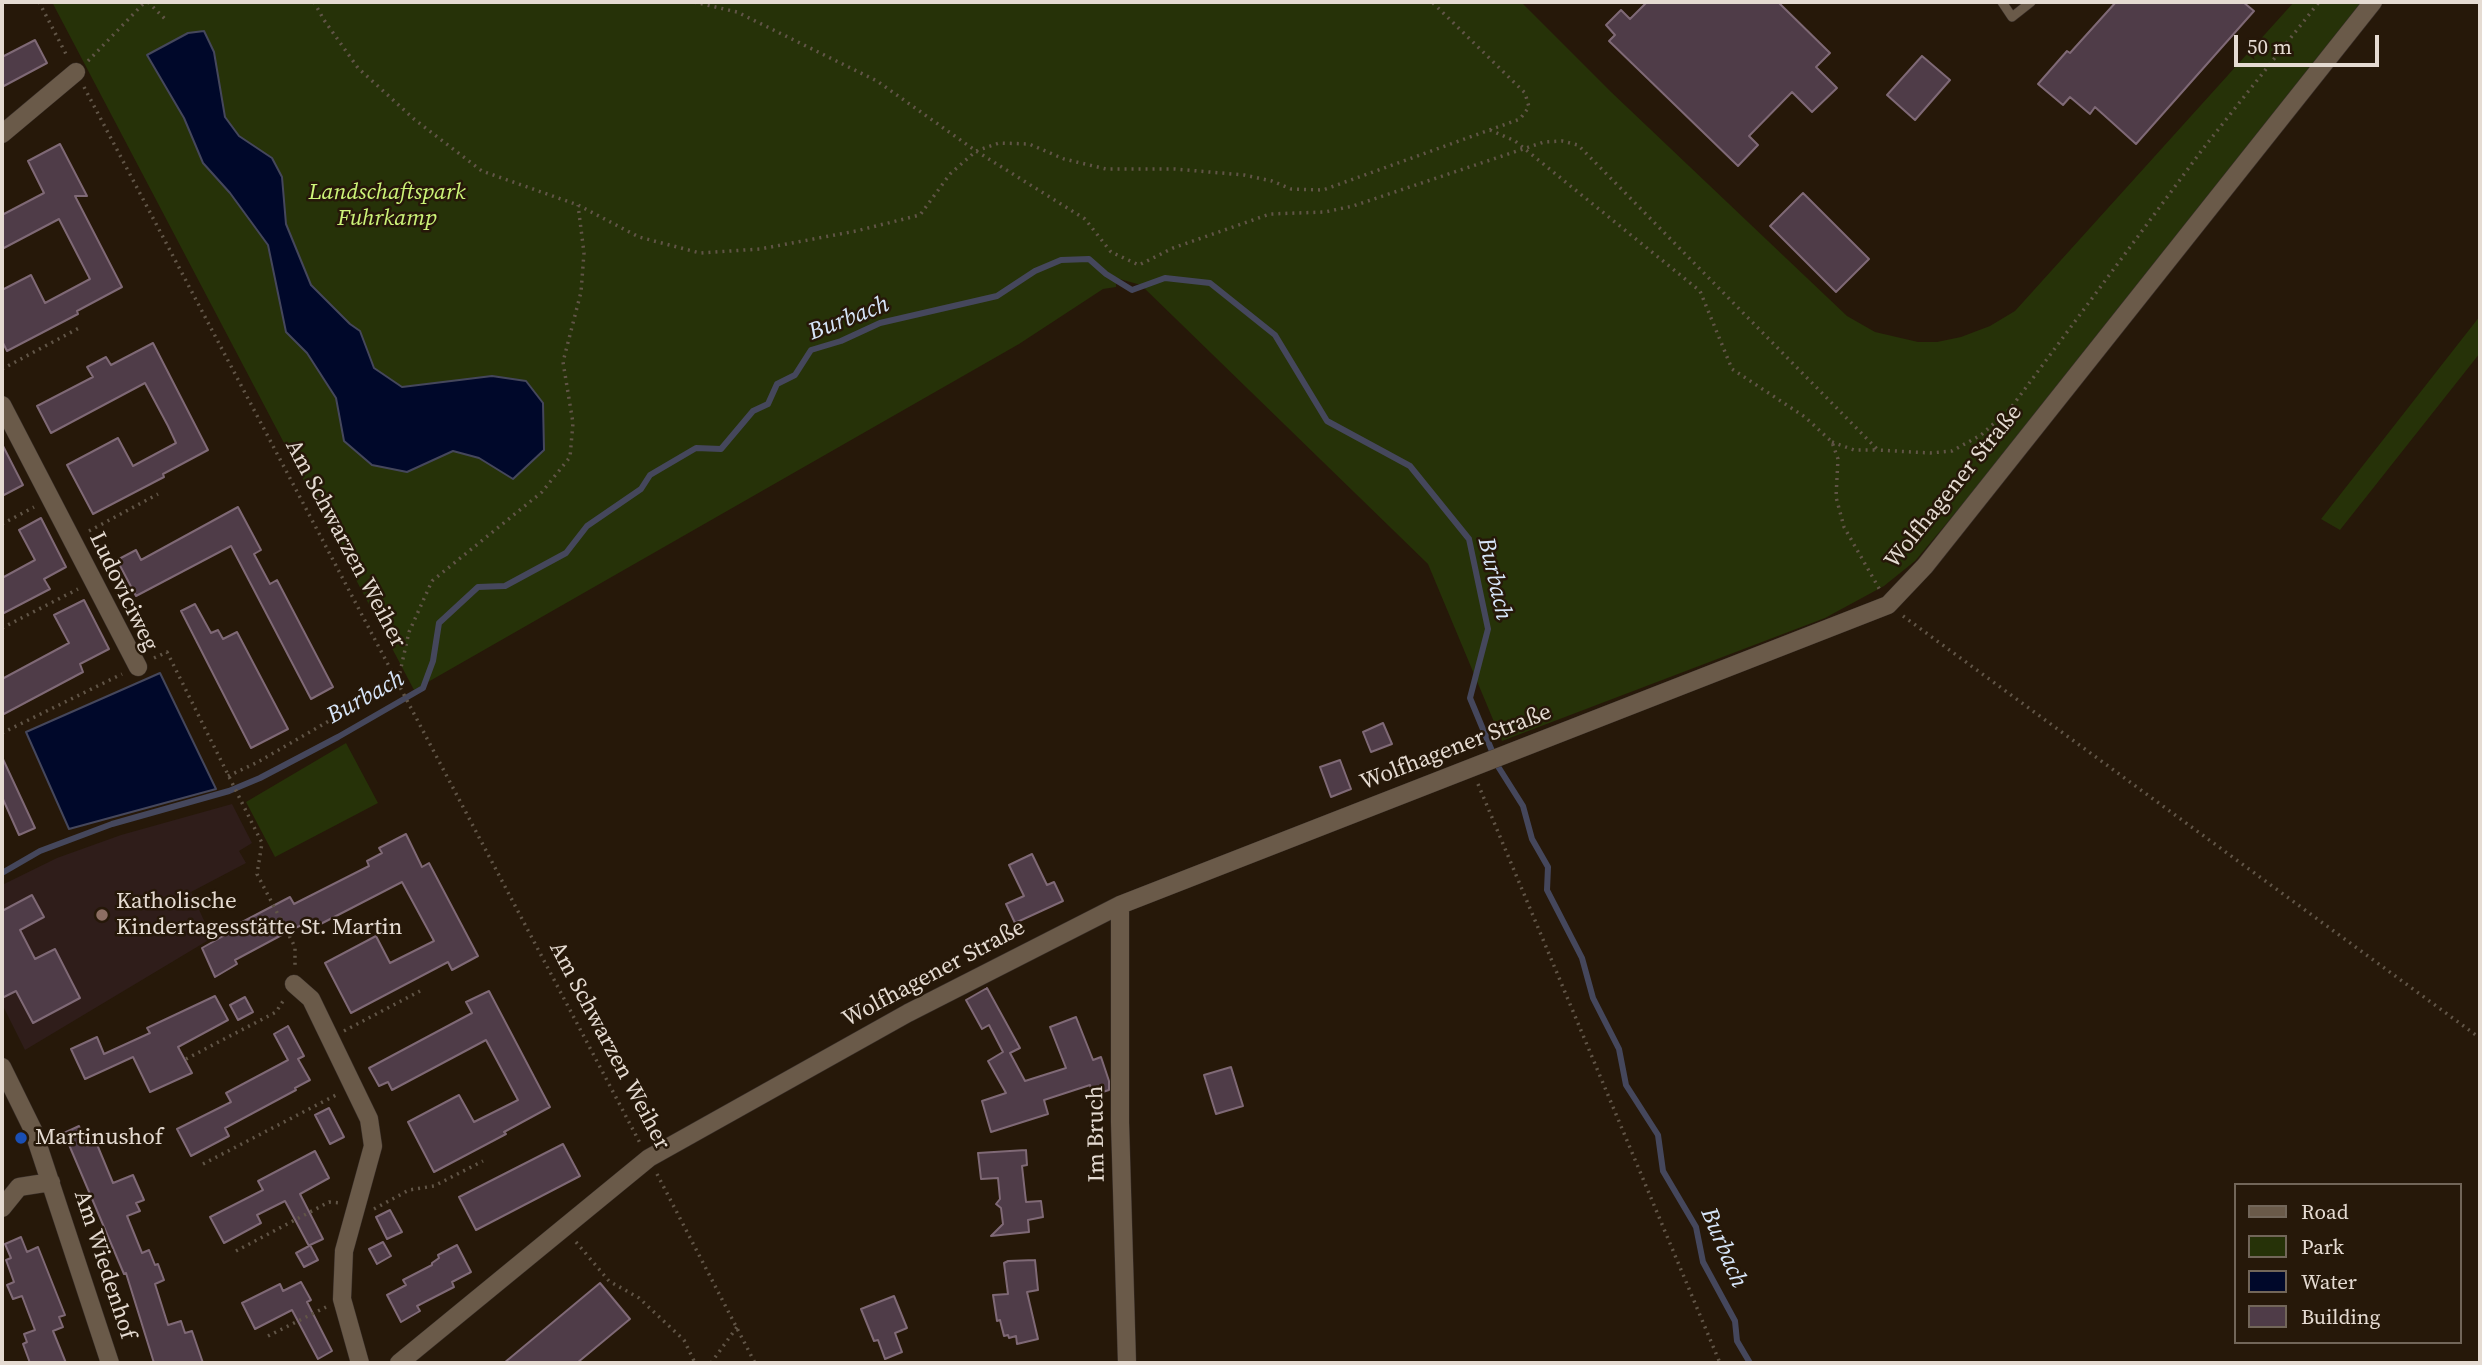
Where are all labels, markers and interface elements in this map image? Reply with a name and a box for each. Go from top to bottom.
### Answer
scale bar [2237,21,2382,65]
text: 50 m [2247,32,2292,61]
park label: Landschaftspark Fuhrkamp [308,179,466,233]
water label: Burbach [805,291,893,347]
street label: Wolfhagener Straße [1880,400,2028,574]
street label: Am Schwarzen Weiher [278,435,412,653]
street label: Ludoviciweg [82,528,164,656]
water label: Burbach [1471,535,1517,623]
water label: Burbach [322,665,410,731]
street label: Wolfhagener Straße [1356,699,1556,797]
place label: Katholische Kindertagesstätte St. Martin [116,888,402,942]
marker: Katholische Kindertagesstätte St. Martin [94,907,110,923]
street label: Wolfhagener Straße [838,914,1030,1034]
street label: Am Schwarzen Weiher [542,937,676,1155]
street label: Im Bruch [1082,1085,1112,1183]
place label: Martinushof [35,1124,163,1152]
marker: Martinushof [13,1130,29,1146]
legend [2234,1183,2461,1344]
street label: Am Wiedenhof [67,1187,141,1343]
text: Road [2301,1197,2349,1226]
water label: Burbach [1693,1204,1753,1292]
text: Park [2301,1232,2344,1261]
text: Water [2301,1267,2357,1296]
text: Building [2301,1302,2380,1331]

